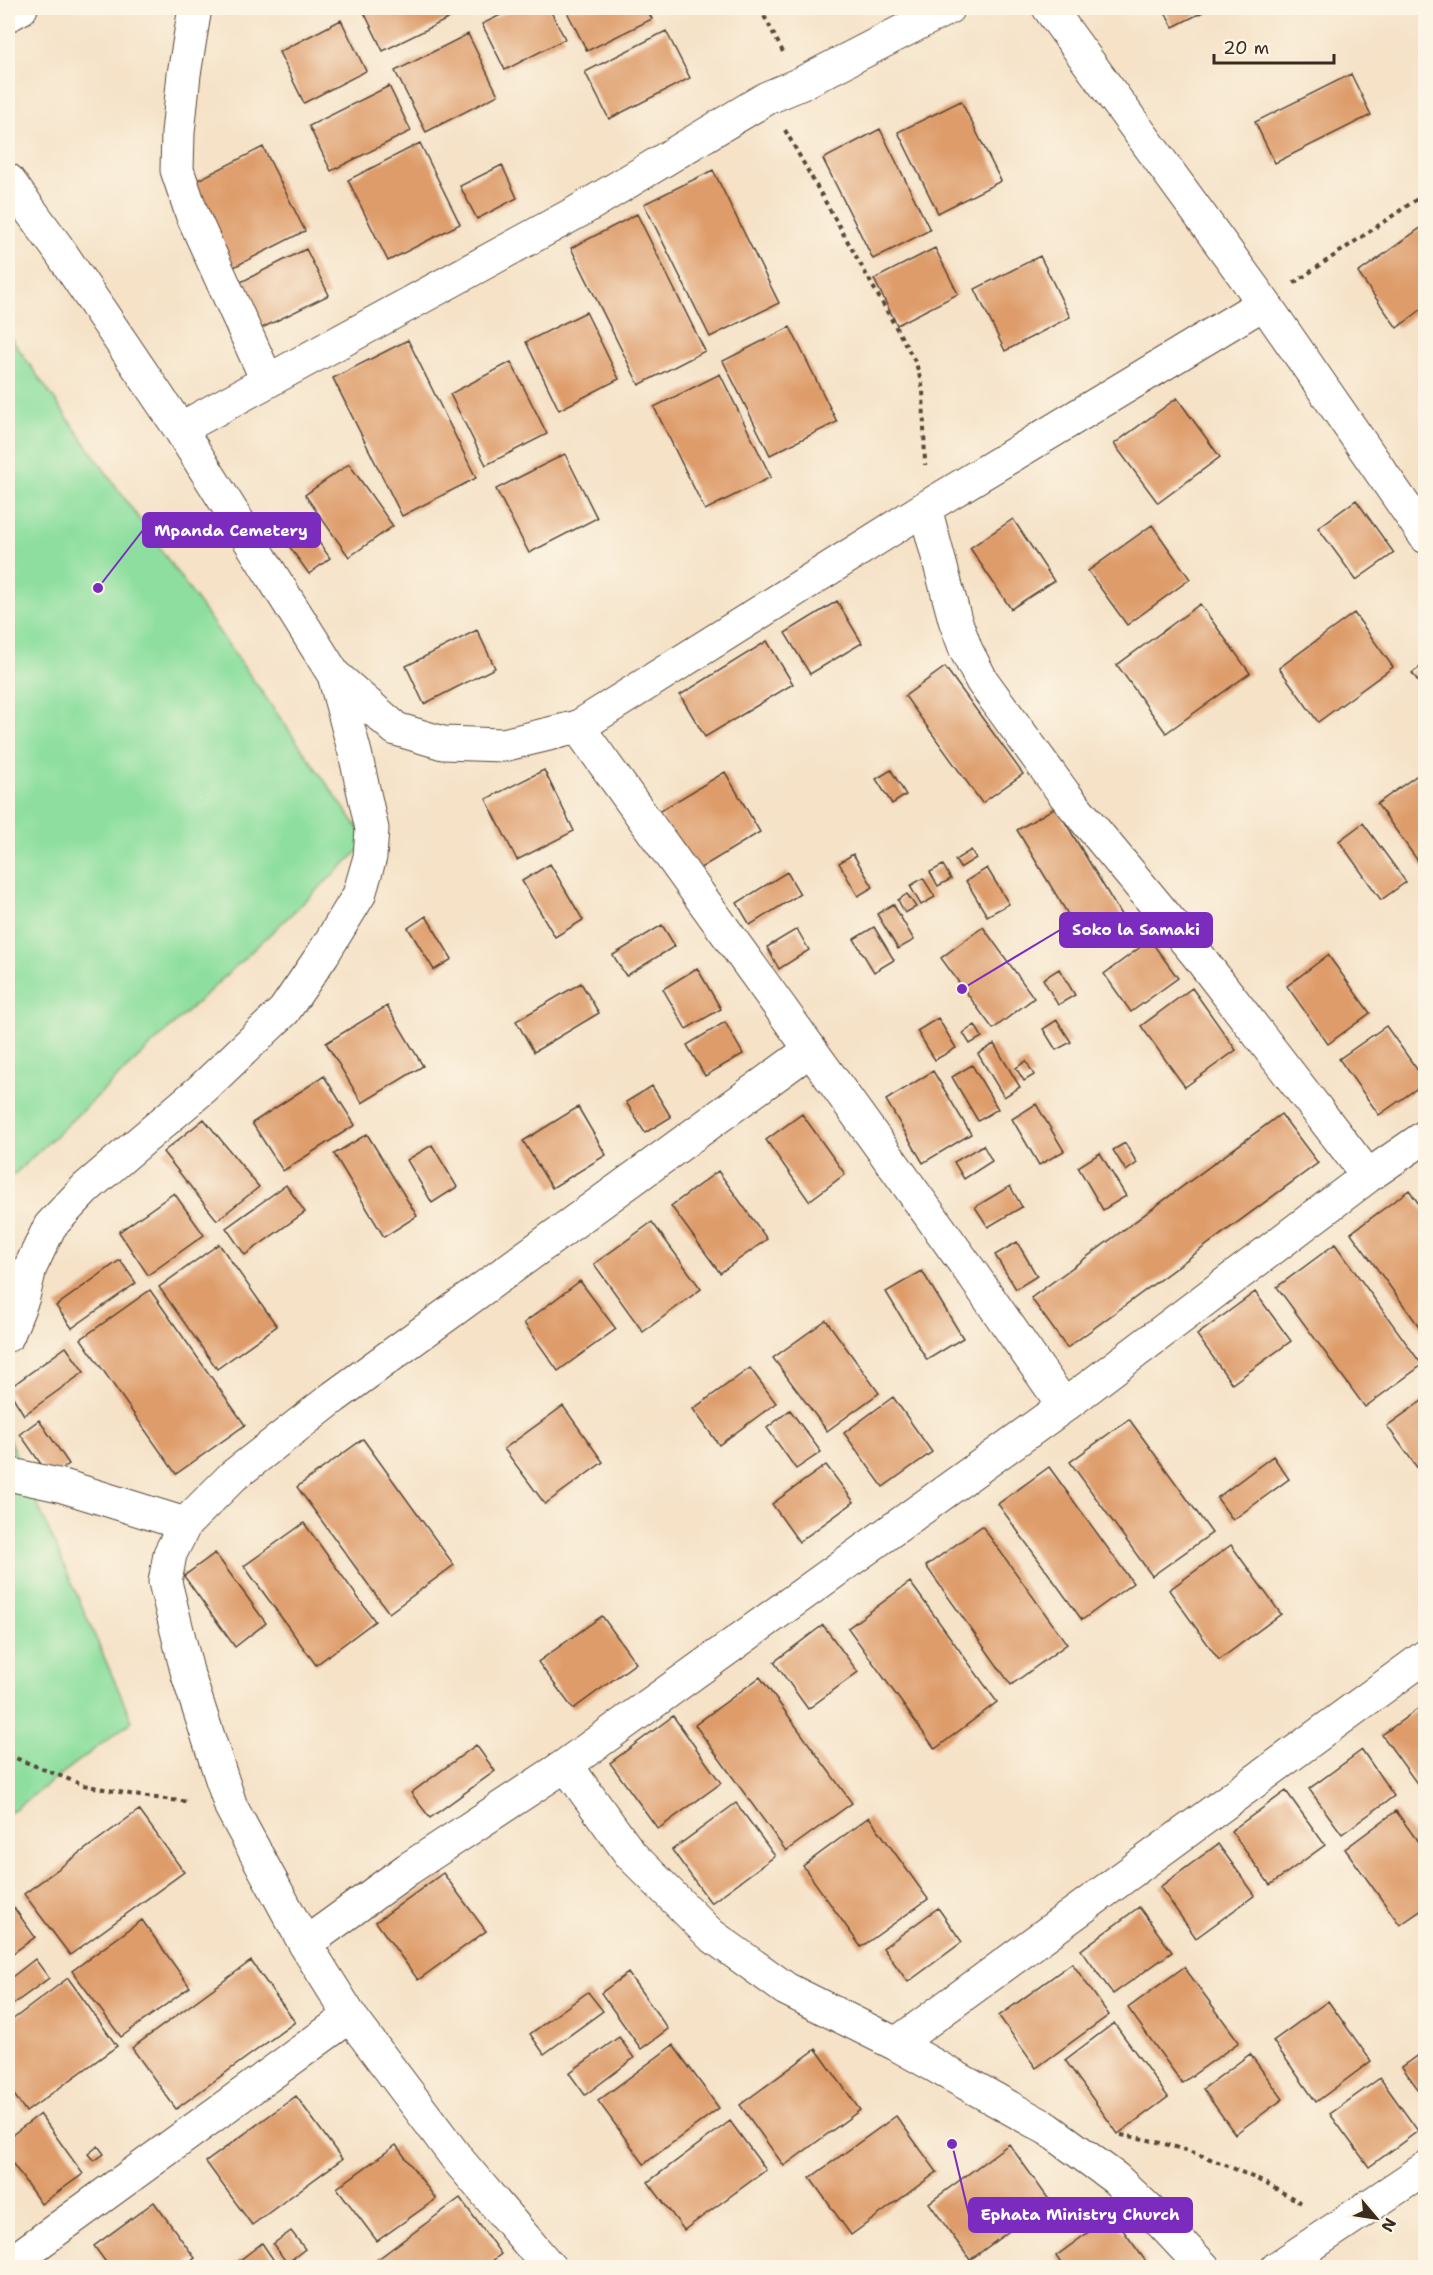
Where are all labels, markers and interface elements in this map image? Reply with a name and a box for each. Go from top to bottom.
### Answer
scale bar [1214,27,1334,65]
text: 20 m [1223,36,1269,60]
callout: Mpanda Cemetery [143,513,320,547]
text: Mpanda Cemetery [154,520,308,541]
callout: Soko la Samaki [1060,913,1212,947]
text: Soko la Samaki [1072,919,1200,940]
north arrow [1346,2188,1406,2248]
callout: Ephata Ministry Church [969,2198,1192,2232]
text: Ephata Ministry Church [980,2204,1180,2225]
text: N [1376,2214,1401,2236]

